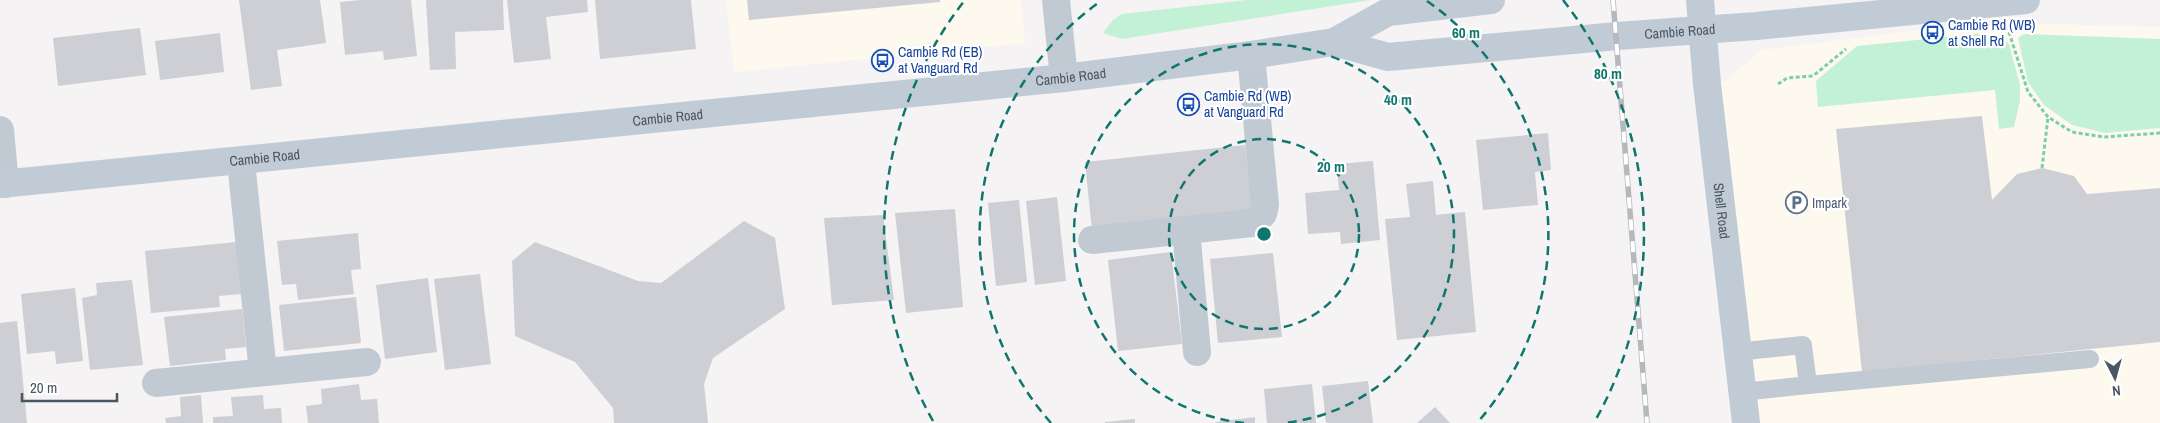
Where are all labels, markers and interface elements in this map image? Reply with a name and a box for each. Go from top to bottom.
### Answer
place label: Cambie Rd (WB) at Shell Rd [1948,16,2036,50]
street label: Cambie Road [1644,20,1716,43]
bus stop icon: Cambie Rd (WB) at Shell Rd [1920,21,1944,45]
text: 60 m [1452,22,1480,43]
place label: Cambie Rd (EB) at Vanguard Rd [898,43,982,77]
bus stop icon: Cambie Rd (EB) at Vanguard Rd [870,48,894,72]
text: 80 m [1594,63,1622,84]
street label: Cambie Road [1035,64,1107,90]
place label: Cambie Rd (WB) at Vanguard Rd [1204,87,1292,121]
text: 40 m [1384,89,1412,110]
bus stop icon: Cambie Rd (WB) at Vanguard Rd [1176,92,1200,116]
street label: Cambie Road [632,105,704,130]
street label: Cambie Road [229,145,301,170]
text: 20 m [1317,156,1345,177]
street label: Shell Road [1709,182,1734,240]
parking icon: Impark [1784,191,1808,215]
place label: Impark [1812,194,1847,212]
centre of rings [1255,225,1273,243]
north arrow [2090,353,2140,403]
scale bar [22,370,118,402]
text: 20 m [30,377,57,398]
text: N [2111,382,2121,400]

